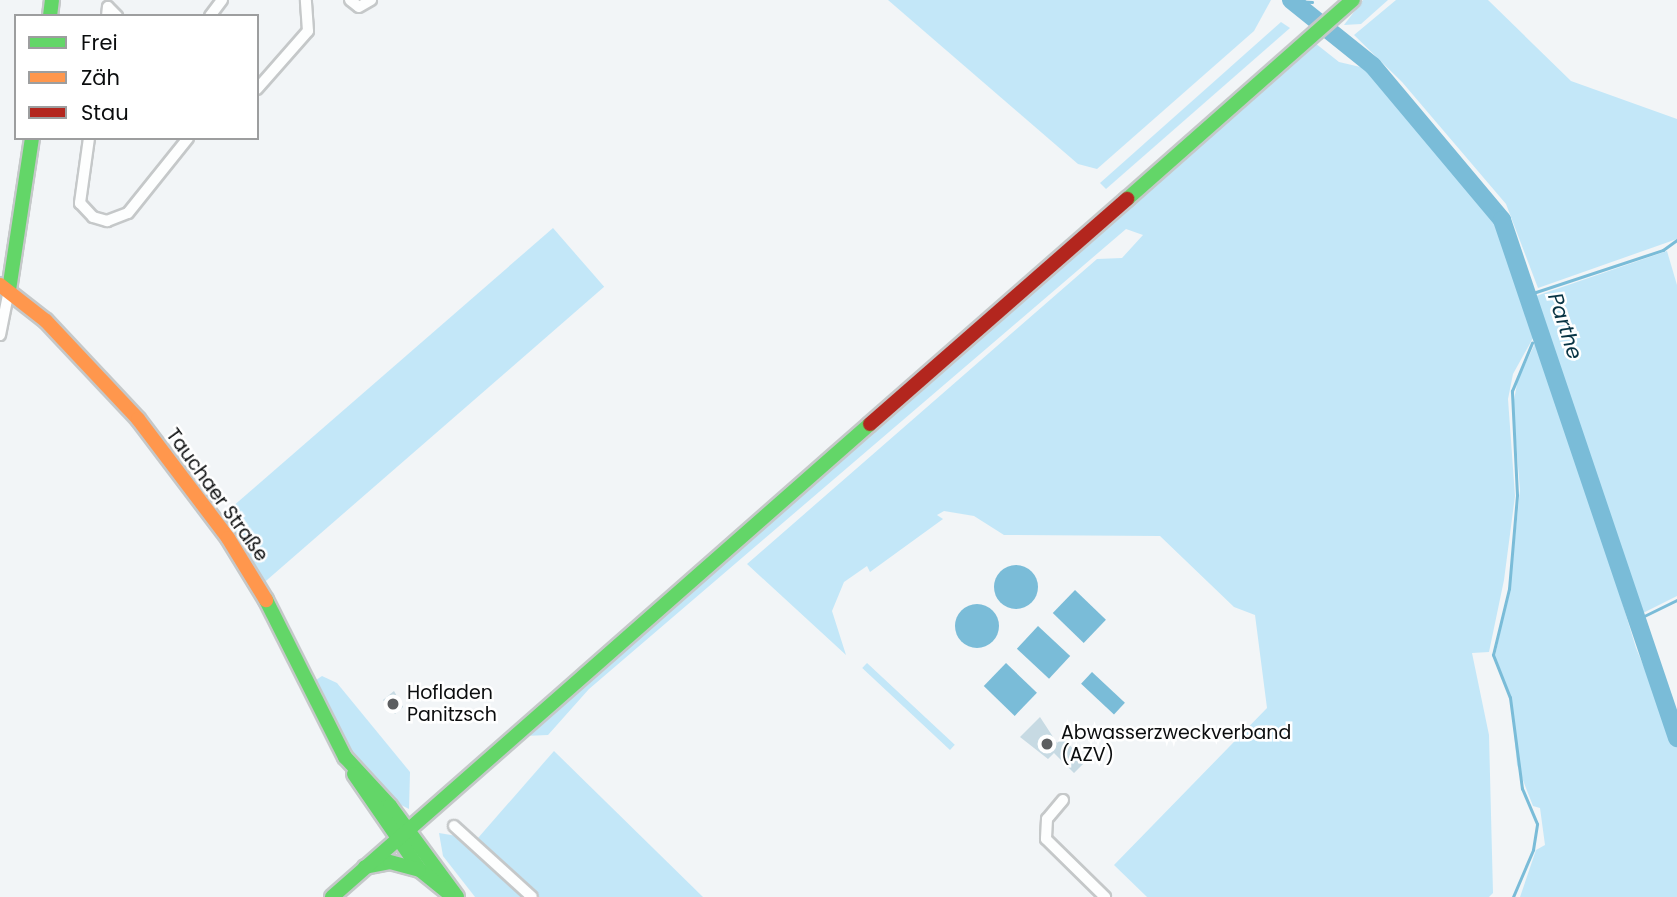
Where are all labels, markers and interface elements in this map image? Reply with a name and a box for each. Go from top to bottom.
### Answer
legend [14,14,259,140]
text: Frei [81,28,118,57]
text: Zäh [81,63,120,92]
text: Stau [81,98,129,127]
water label: Parthe [1542,290,1588,362]
street label: Tauchaer Straße [161,424,273,566]
place label: Hofladen Panitzsch [407,682,497,726]
marker: Hofladen Panitzsch [385,696,401,712]
place label: Abwasserzweckverband (AZV) [1061,722,1291,766]
marker: Abwasserzweckverband (AZV) [1039,736,1055,752]

